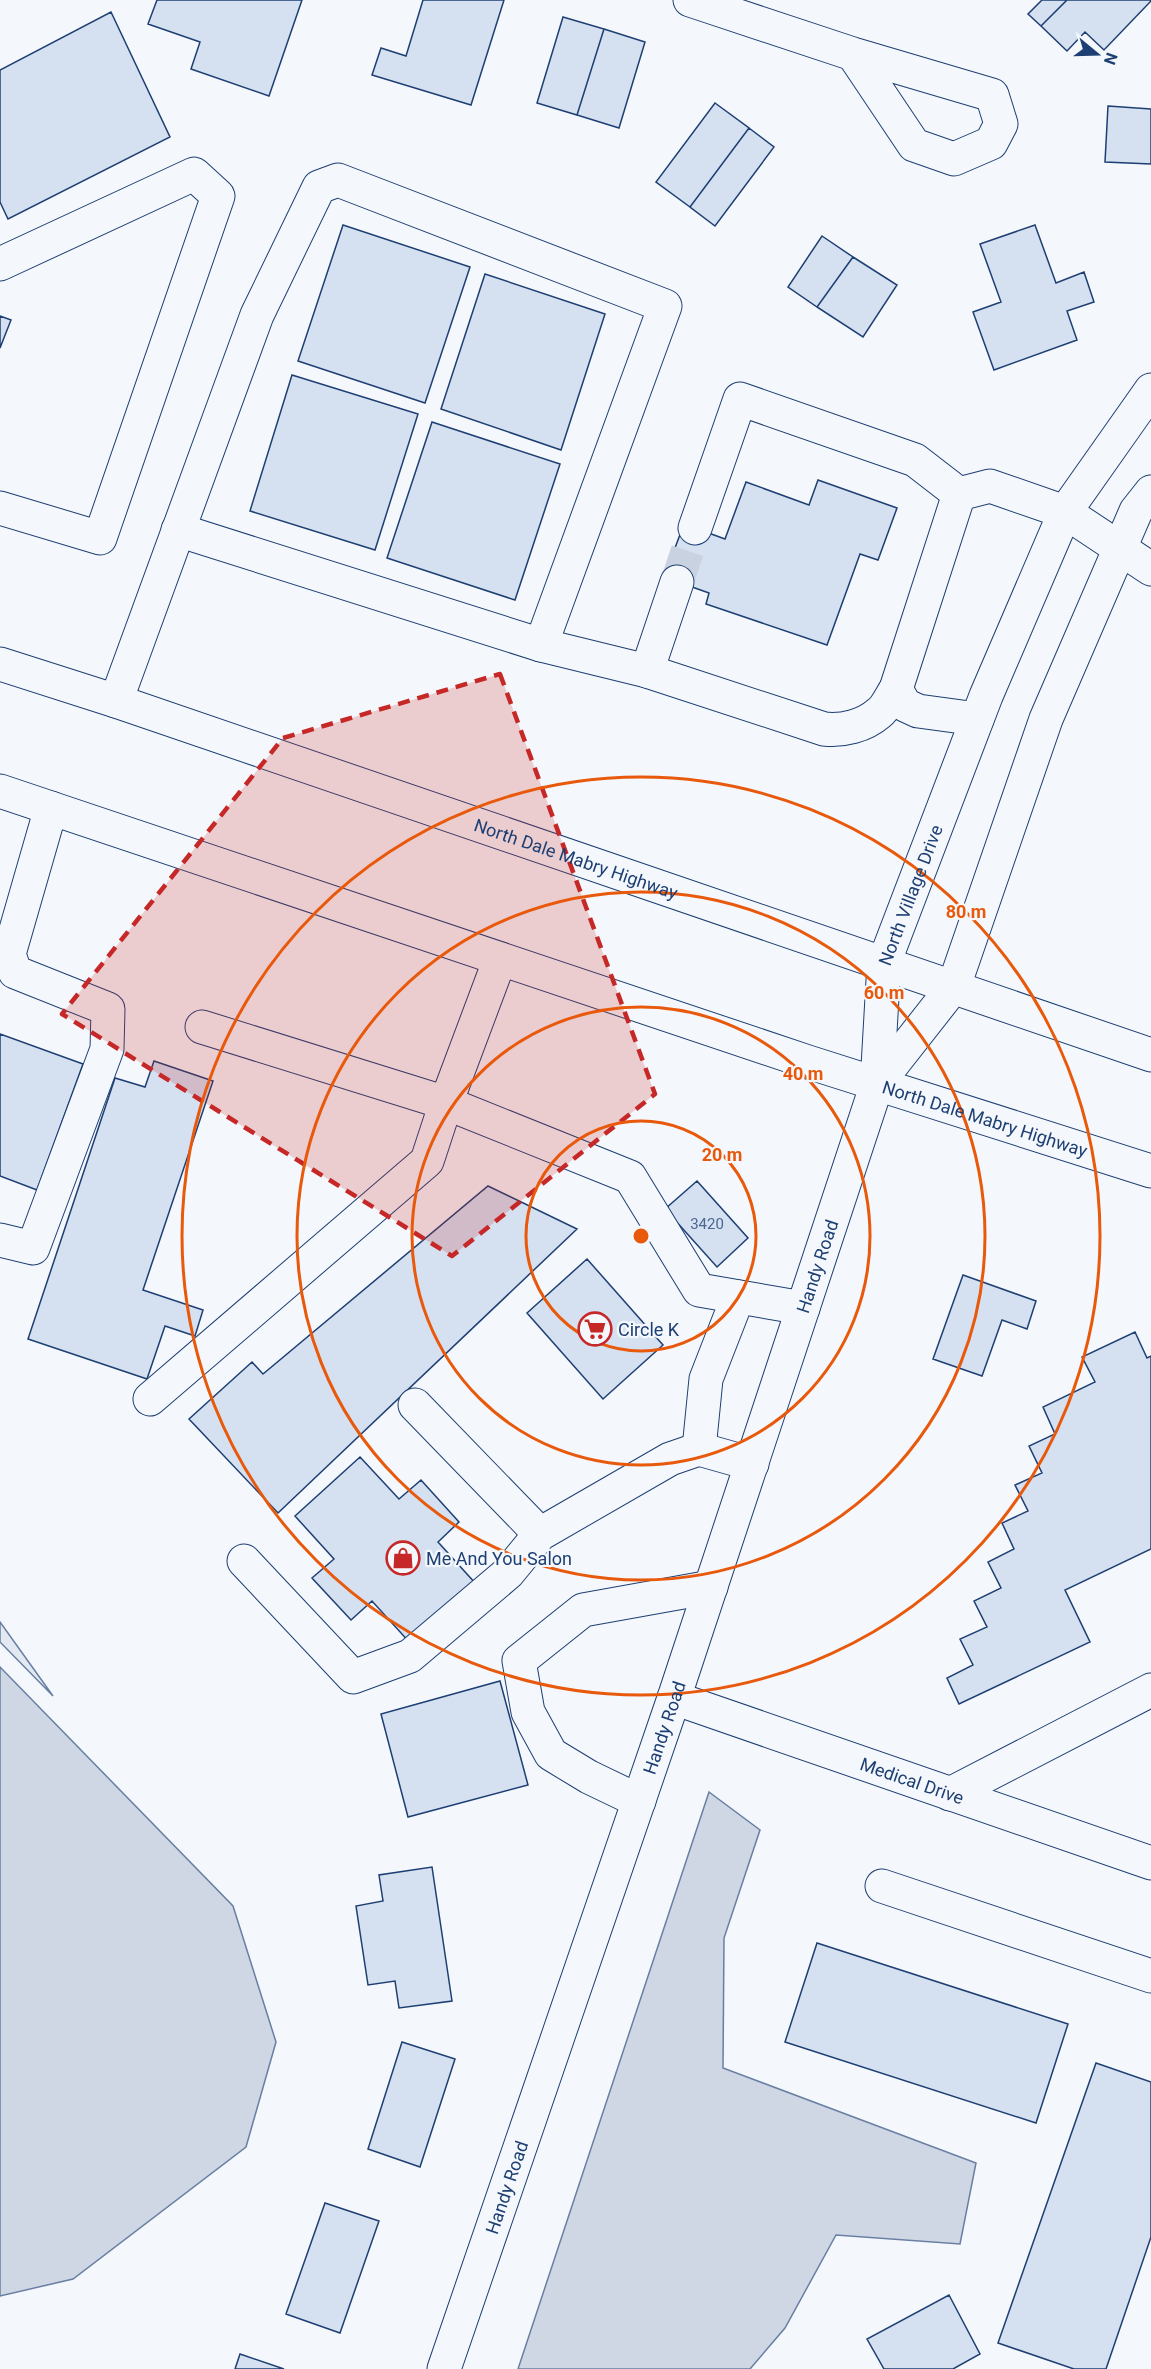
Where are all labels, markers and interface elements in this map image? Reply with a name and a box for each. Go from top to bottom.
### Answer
north arrow [1067,24,1127,84]
text: N [1100,50,1122,67]
street label: North Dale Mabry Highway [472,814,681,903]
street label: North Village Drive [874,822,946,968]
text: 80 m [946,901,986,922]
text: 60 m [864,982,904,1003]
text: 40 m [783,1063,823,1084]
street label: North Dale Mabry Highway [880,1076,1091,1161]
text: 20 m [702,1144,742,1165]
house number: 3420 [690,1215,724,1233]
street label: Handy Road [792,1217,842,1316]
centre of rings [631,1226,651,1246]
supermarket icon: Circle K [577,1311,613,1347]
place label: Circle K [618,1319,680,1340]
shop icon: Me And You Salon [385,1540,421,1576]
place label: Me And You Salon [426,1548,572,1569]
street label: Handy Road [638,1678,689,1777]
street label: Medical Drive [858,1753,967,1808]
street label: Handy Road [481,2138,532,2237]

